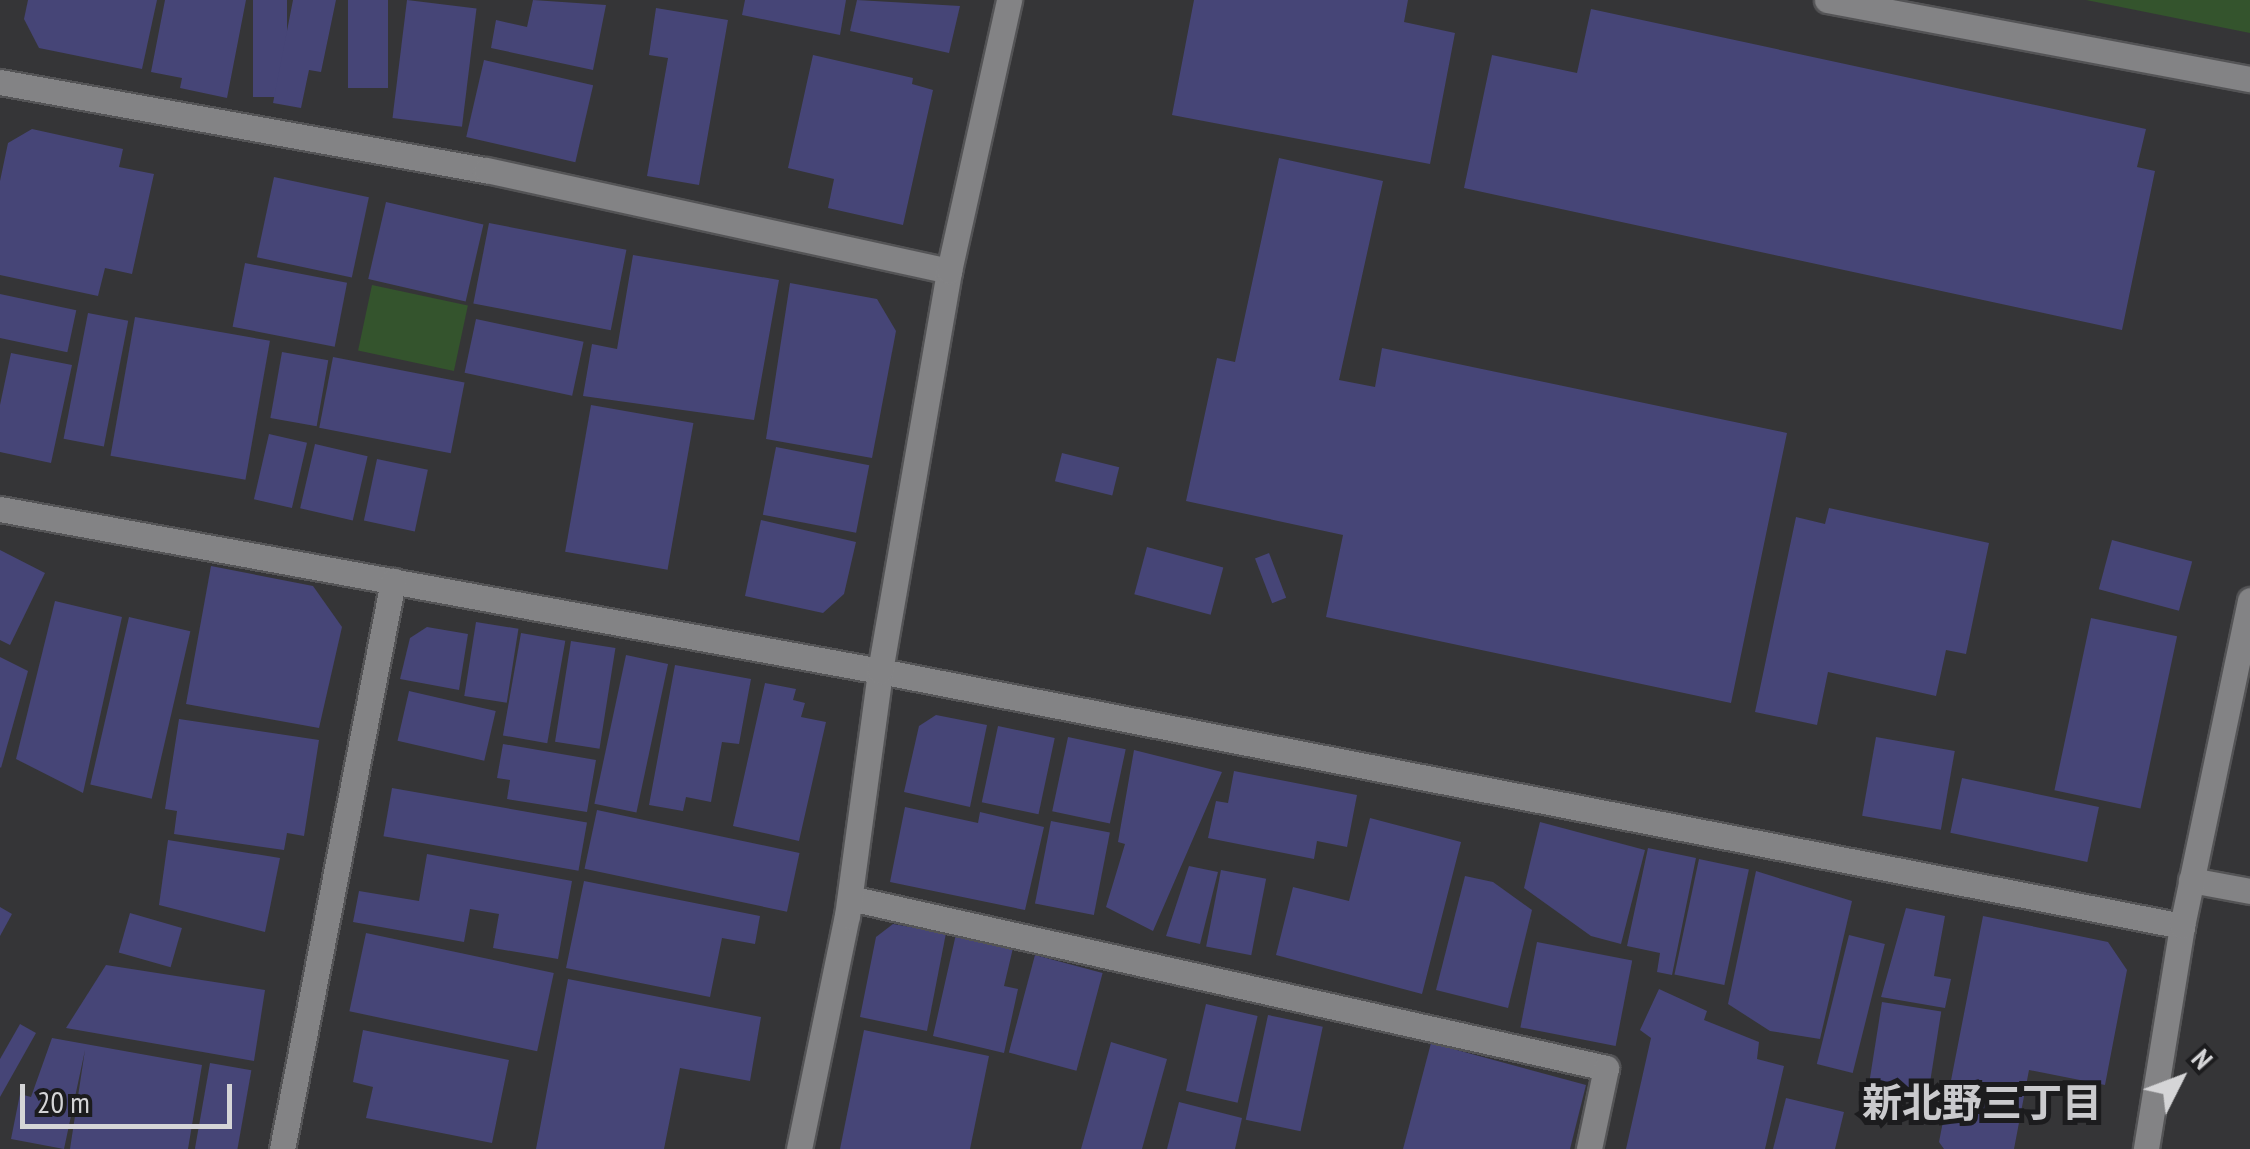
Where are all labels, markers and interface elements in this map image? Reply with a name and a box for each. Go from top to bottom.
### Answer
north arrow [2130,1029,2230,1129]
text: N [2184,1041,2221,1077]
scale bar [25,1064,238,1126]
district label: 新北野三丁目 [1862,1078,2102,1126]
text: 20 m [37,1082,90,1121]

